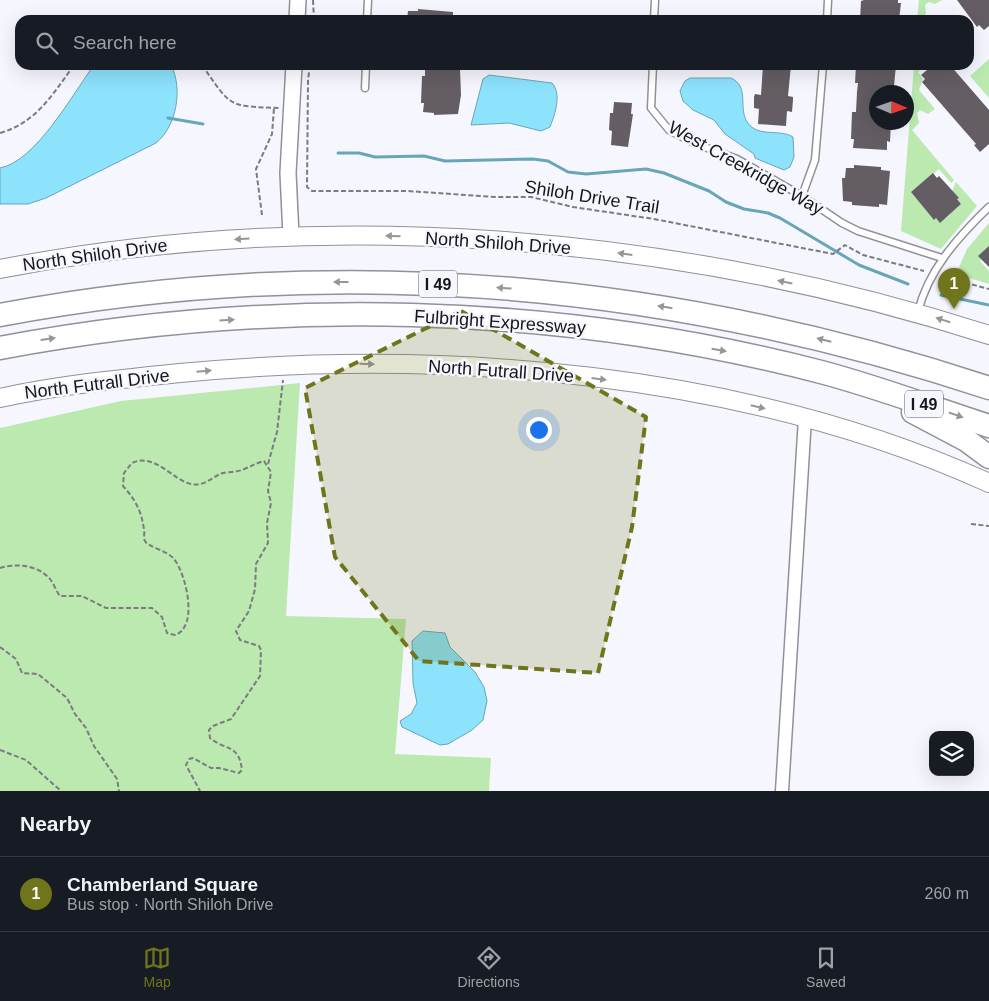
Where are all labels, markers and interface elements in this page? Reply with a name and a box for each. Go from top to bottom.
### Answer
search box [15,15,974,70]
icon: search [33,29,61,57]
text: Search here [73,32,177,53]
north arrow [869,85,914,130]
street label: West Creekridge Way [665,117,827,219]
street label: Shiloh Drive Trail [523,176,661,218]
street label: North Shiloh Drive [424,228,572,258]
one-way arrow [385,232,401,240]
street label: North Shiloh Drive [21,235,169,275]
one-way arrow [234,236,250,244]
one-way arrow [616,250,632,258]
pin: 1 [938,268,970,309]
road number: I 49 [419,270,457,298]
one-way arrow [777,278,792,286]
one-way arrow [333,279,349,287]
one-way arrow [495,284,511,292]
one-way arrow [657,303,673,311]
street label: Fulbright Expressway [413,306,587,338]
one-way arrow [219,315,235,323]
one-way arrow [935,316,950,323]
one-way arrow [40,335,56,343]
one-way arrow [817,335,832,343]
one-way arrow [712,347,728,355]
street label: North Futrall Drive [427,356,575,386]
one-way arrow [359,360,375,368]
street label: North Futrall Drive [23,365,171,403]
one-way arrow [197,366,213,374]
one-way arrow [591,375,607,383]
road number: I 49 [905,390,943,418]
one-way arrow [751,403,766,411]
one-way arrow [948,412,963,419]
your location [526,417,552,443]
map controls [929,731,974,776]
button: layers [929,731,974,776]
text: Nearby [20,812,91,835]
text: Chamberland Square [67,874,258,895]
text: 1 [32,885,40,902]
text: 260 m [925,885,969,902]
text: Bus stop · North Shiloh Drive [67,896,273,913]
tab: Map [143,944,171,990]
tab: Directions [458,944,520,990]
tab: Saved [806,944,846,990]

